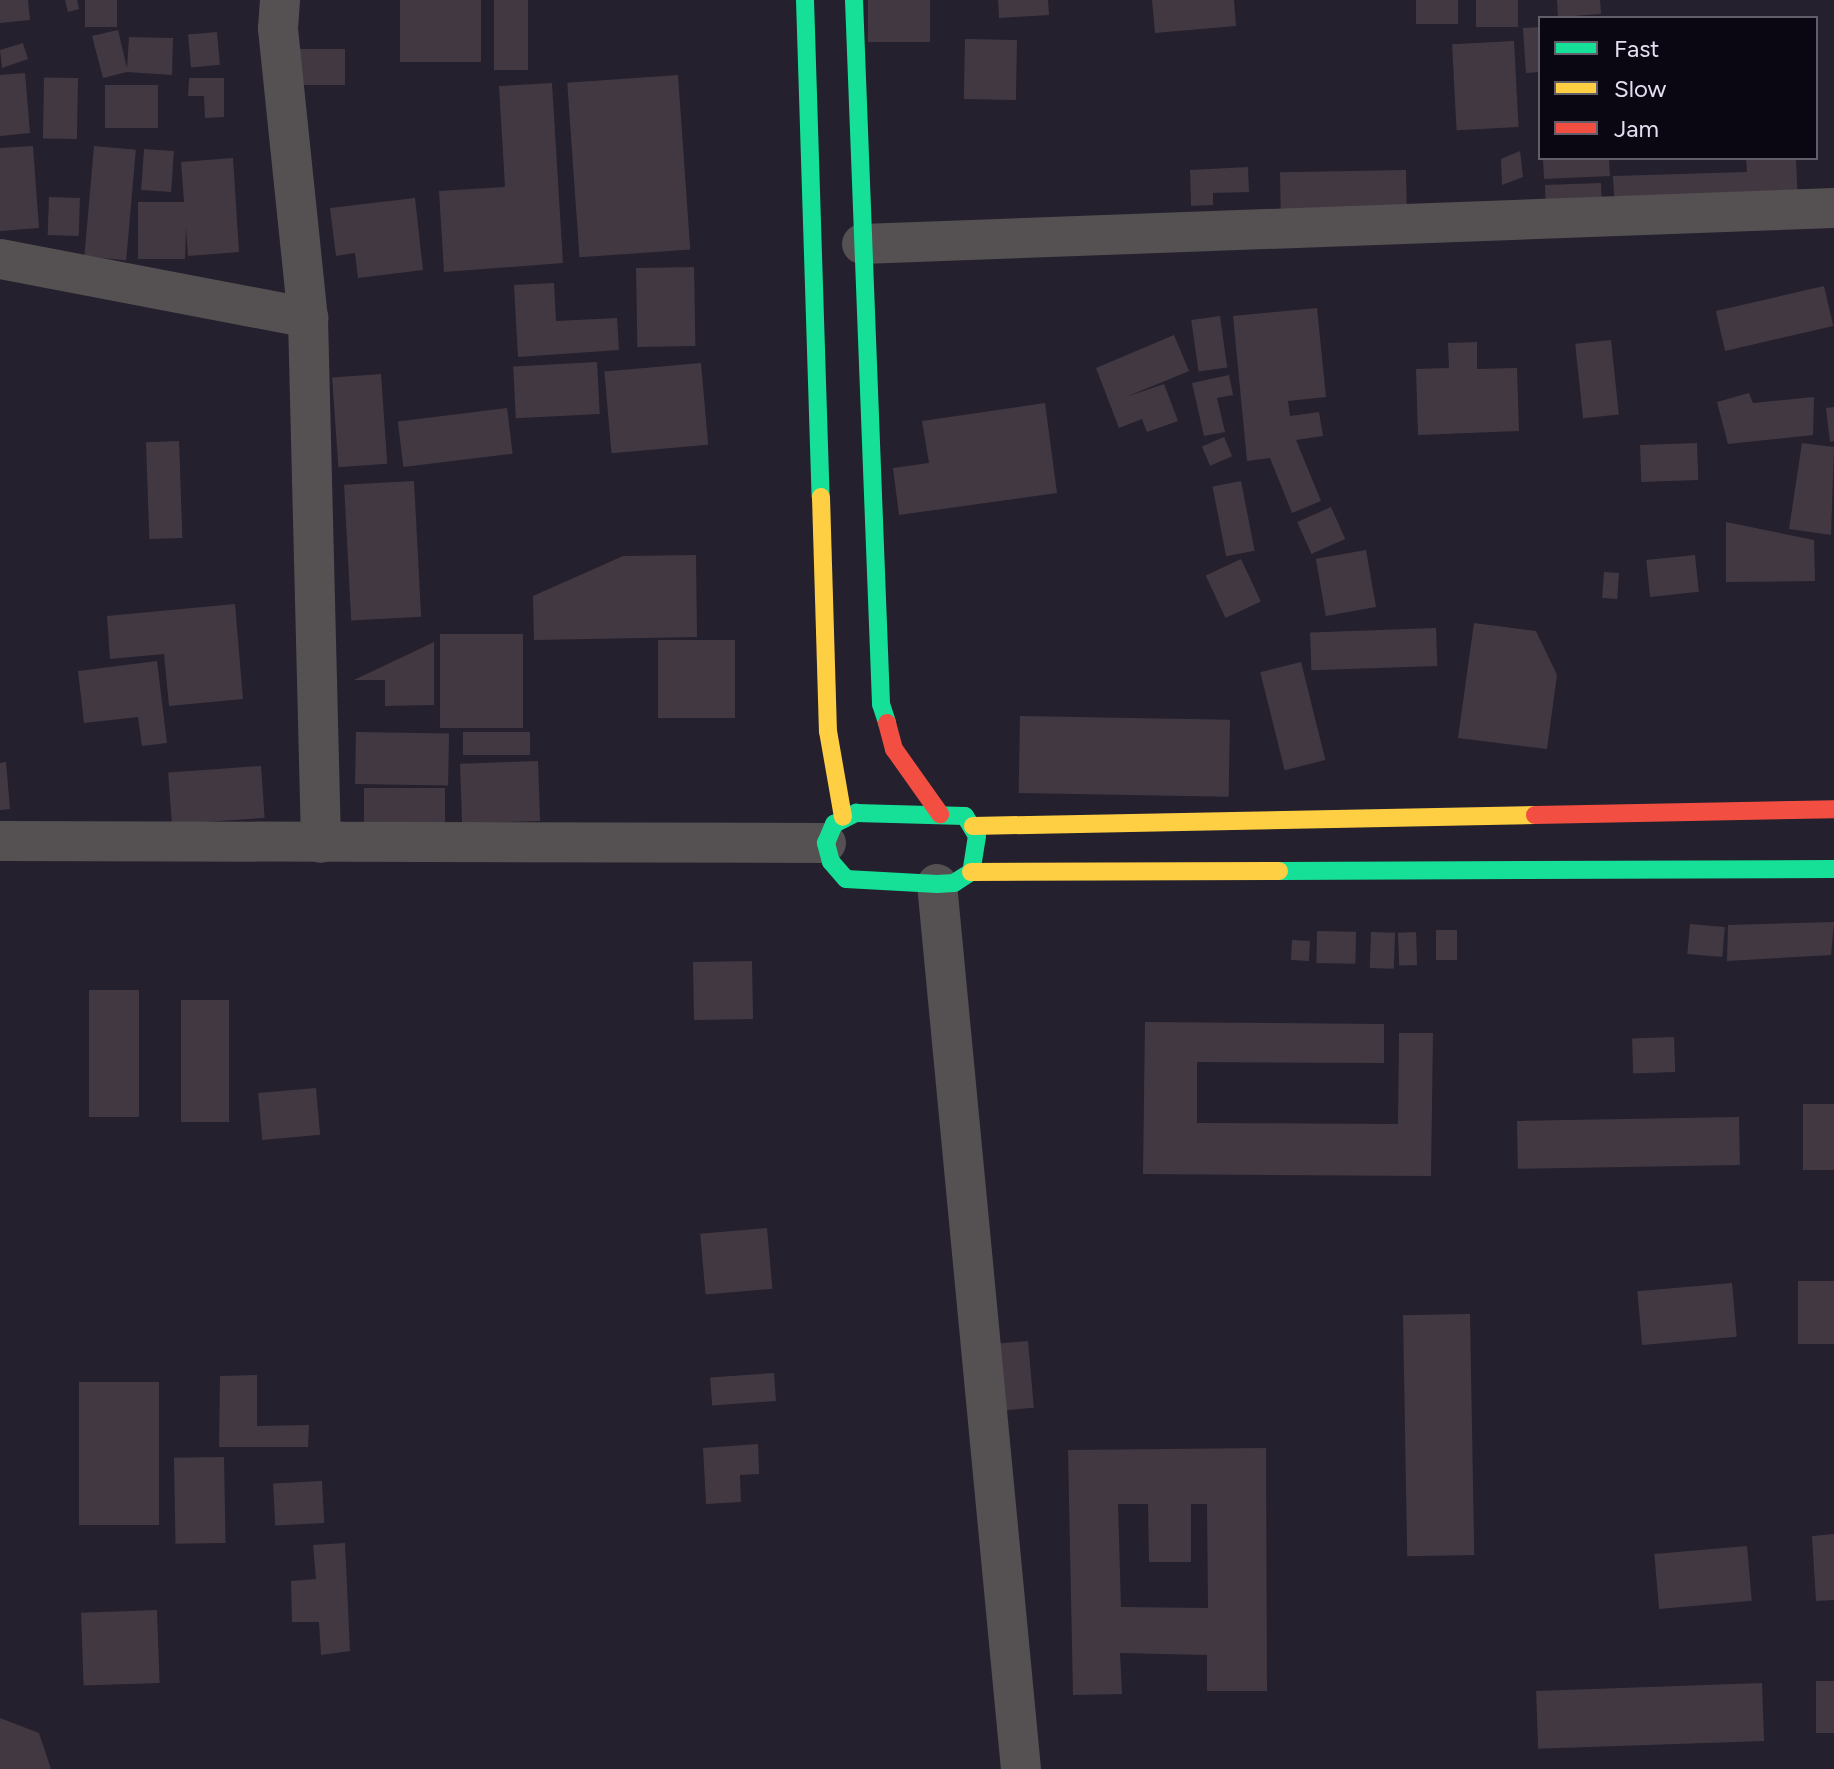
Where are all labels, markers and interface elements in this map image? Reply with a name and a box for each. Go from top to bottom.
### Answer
legend [1538,16,1818,160]
text: Fast [1614,34,1659,63]
text: Slow [1614,74,1666,103]
text: Jam [1614,114,1659,143]

